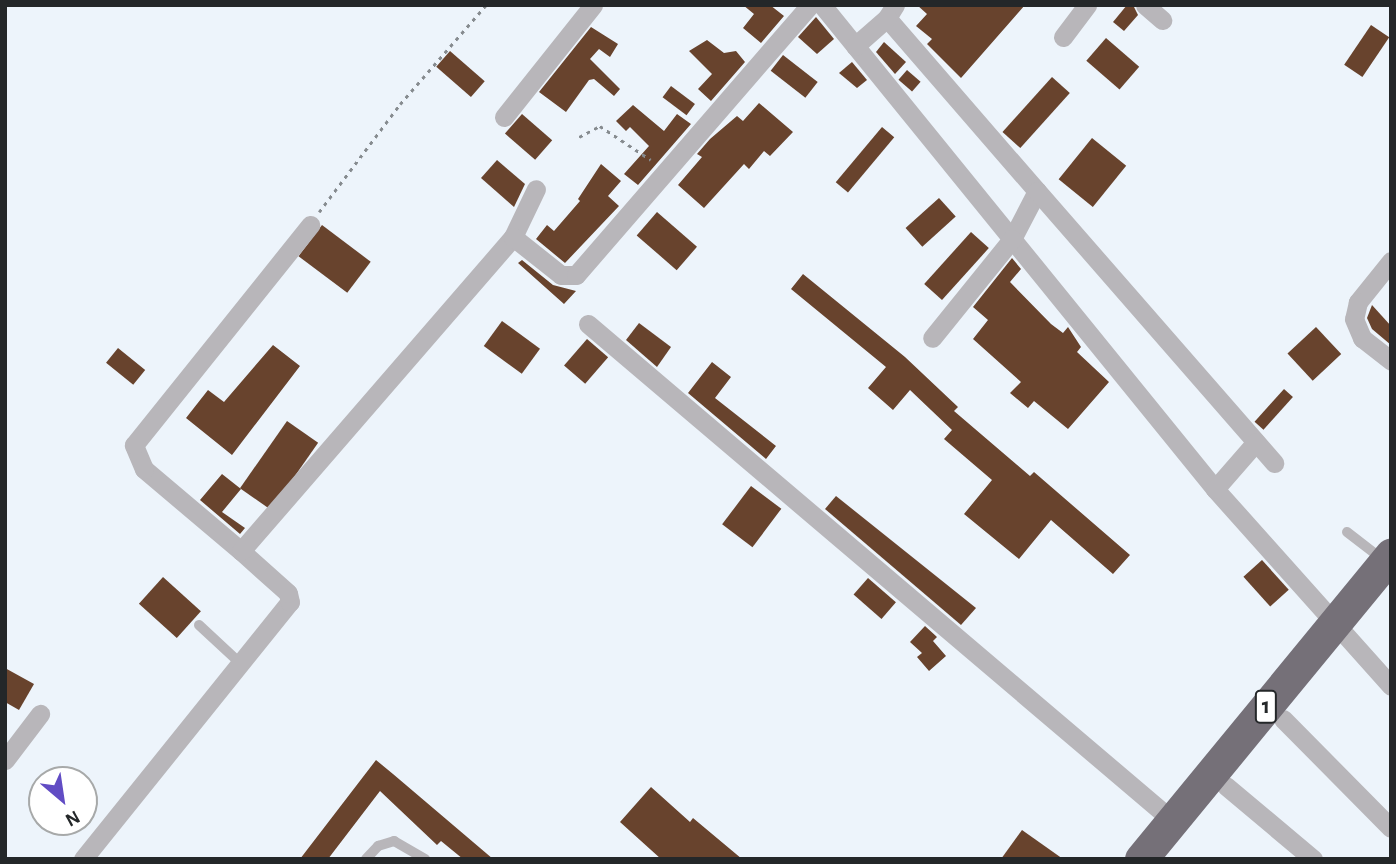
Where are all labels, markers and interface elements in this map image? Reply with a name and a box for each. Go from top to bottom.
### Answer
road number: 1 [1254,688,1278,726]
north arrow [28,766,98,836]
text: N [62,807,83,830]

